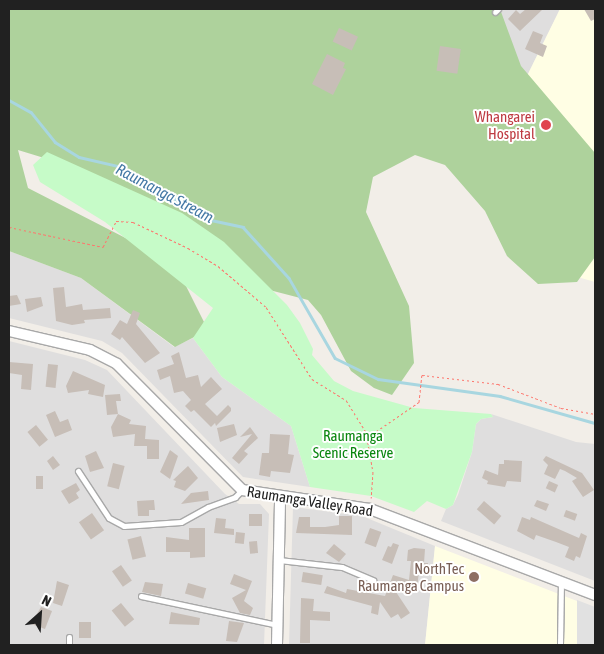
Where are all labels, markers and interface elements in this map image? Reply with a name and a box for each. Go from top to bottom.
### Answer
place label: Whangarei Hospital [475,107,535,142]
marker: Whangarei Hospital [539,118,553,132]
water label: Raumanga Stream [113,159,217,227]
park label: Raumanga Scenic Reserve [313,426,393,461]
street label: Raumanga Valley Road [246,482,374,520]
place label: NorthTec Raumanga Campus [358,559,464,594]
marker: NorthTec Raumanga Campus [468,571,480,583]
north arrow [15,589,65,639]
text: N [39,592,54,610]

